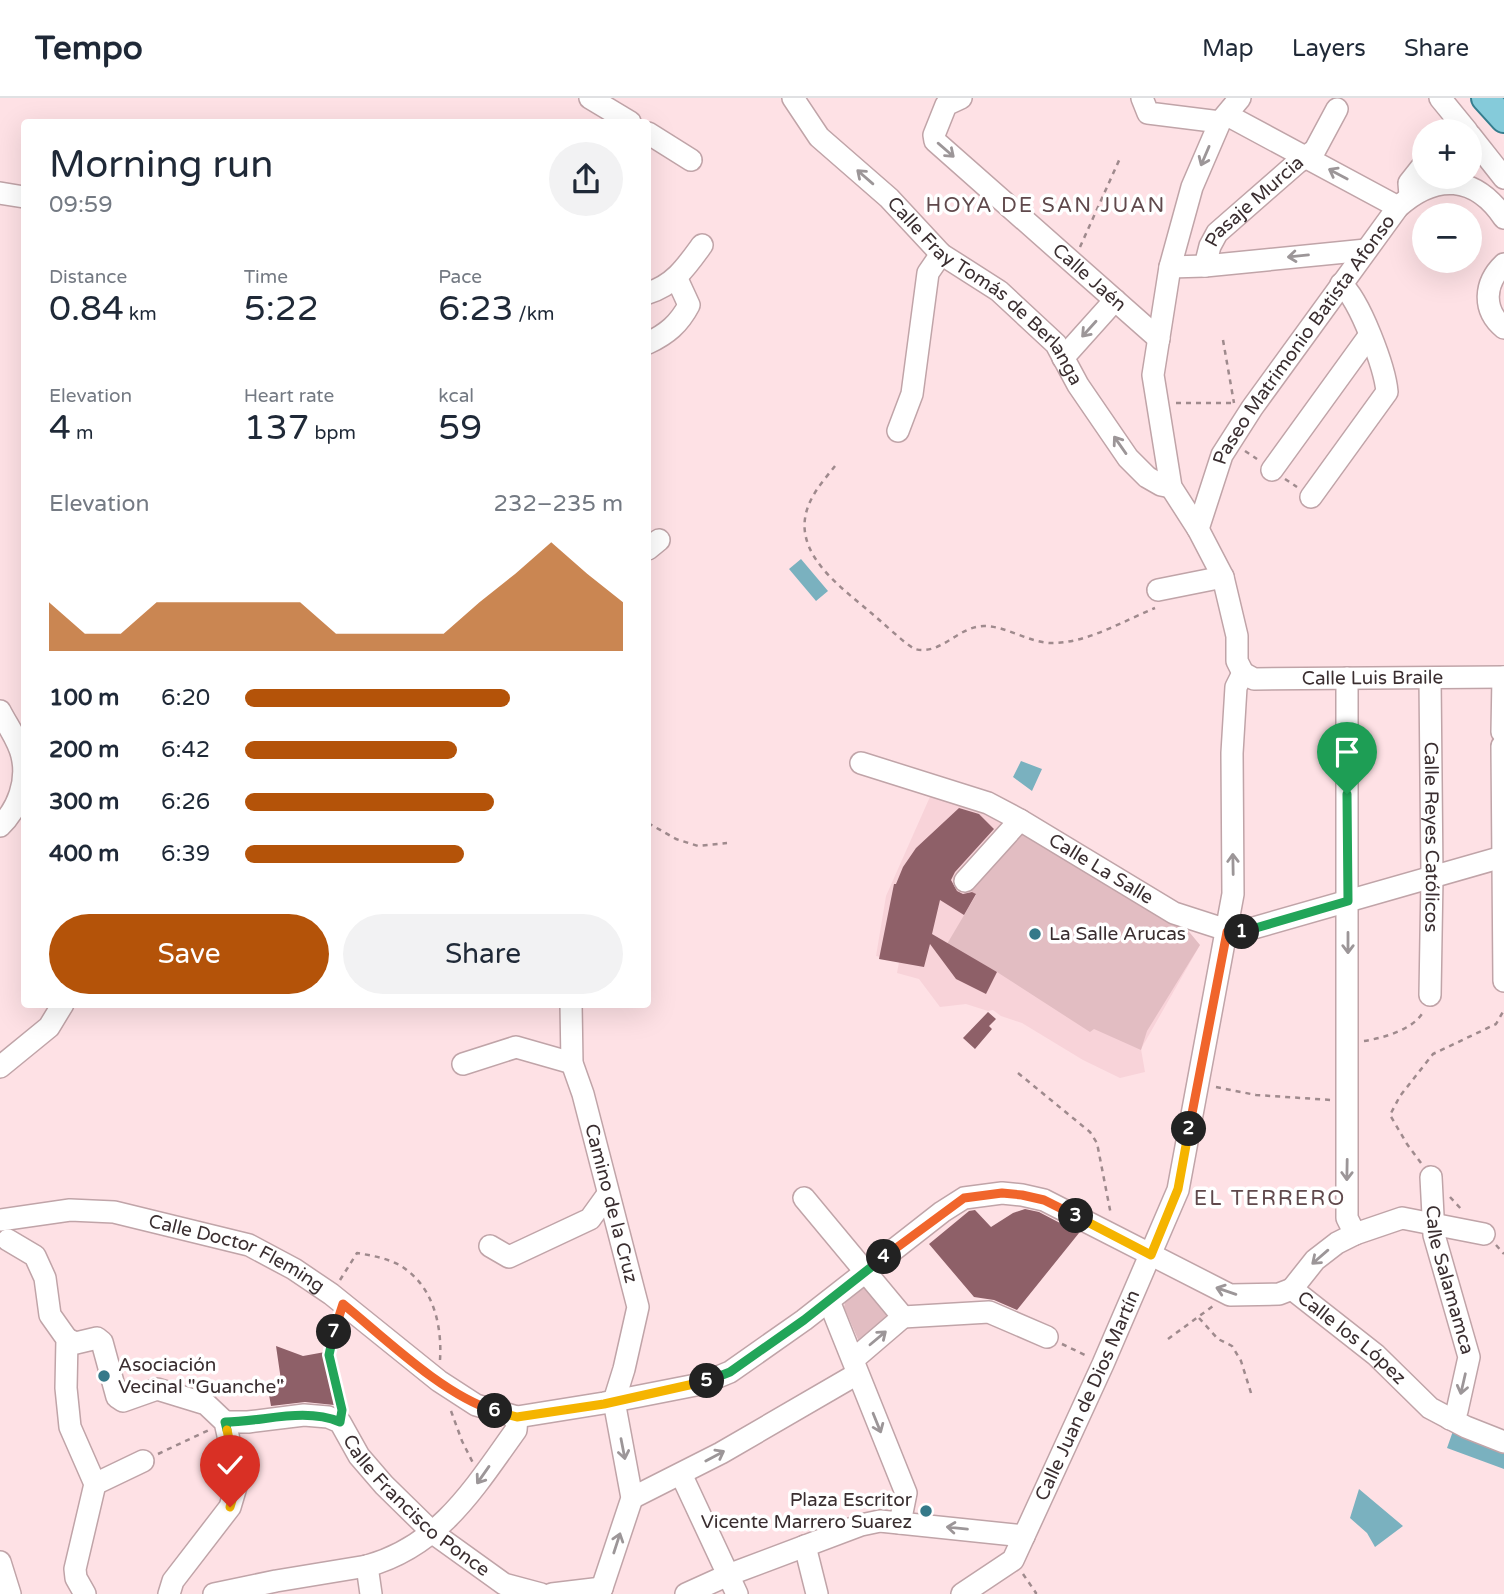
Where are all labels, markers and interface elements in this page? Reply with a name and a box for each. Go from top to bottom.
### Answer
text: Tempo [35,29,143,68]
text: Map [1202,34,1254,63]
text: Layers [1292,34,1366,63]
text: Share [1404,34,1469,63]
map controls [1412,119,1482,273]
button: + [1412,119,1482,189]
text: Morning run [49,142,273,188]
button: share [549,142,623,216]
one-way arrow [937,142,955,158]
one-way arrow [1198,145,1211,166]
street label: Pasaje Murcia [1201,151,1308,251]
one-way arrow [1329,167,1349,181]
one-way arrow [856,169,874,185]
text: 09:59 [49,191,113,219]
street label: Calle Fray Tomás de Berlanga [883,192,1087,389]
district label: HOYA DE SAN JUAN [926,193,1166,218]
button: − [1412,203,1482,273]
street label: Paseo Matrimonio Batista Afonso [1209,211,1400,467]
street label: Calle Jaén [1048,239,1131,316]
one-way arrow [1287,250,1310,263]
text: Distance [49,266,127,288]
text: Time [244,266,288,288]
text: Pace [438,266,482,288]
text: 0.84 [49,288,124,330]
text: 5:22 [244,288,319,330]
text: 6:23 [438,288,513,330]
text: km [124,303,157,325]
text: /km [513,303,555,325]
one-way arrow [1081,320,1098,337]
text: Elevation [49,385,132,407]
text: Heart rate [244,385,334,407]
text: kcal [438,385,474,407]
text: 4 [49,407,71,449]
text: 137 [244,407,310,449]
text: 59 [438,407,482,449]
text: m [71,422,93,444]
text: bpm [310,422,356,444]
one-way arrow [1113,436,1127,455]
text: Elevation [49,490,150,518]
text: 232–235 m [494,490,623,518]
street label: Calle Luis Braile [1302,666,1443,690]
text: 100 m [49,684,119,712]
text: 6:20 [161,684,210,712]
pin [1317,722,1377,794]
icon: arrive [1328,733,1366,771]
text: 200 m [49,736,119,764]
text: 6:42 [161,736,210,764]
street label: Calle Reyes Católicos [1420,741,1443,933]
text: 300 m [49,788,119,816]
text: 6:26 [161,788,210,816]
street label: Calle La Salle [1045,829,1157,909]
text: 400 m [49,840,119,868]
text: 6:39 [161,840,210,868]
one-way arrow [1226,853,1240,876]
button: Save [49,914,329,994]
button: Share [343,914,623,994]
pin: 1 [1224,914,1260,950]
text: 1 [1236,920,1247,942]
place label: La Salle Arucas [1049,923,1186,945]
marker: La Salle Arucas [1027,926,1043,942]
one-way arrow [1341,931,1355,954]
pin: 2 [1172,1112,1206,1146]
text: 2 [1183,1117,1194,1139]
street label: Camino de la Cruz [580,1122,642,1286]
one-way arrow [1341,1158,1354,1181]
district label: EL TERRERO [1194,1186,1346,1211]
pin: 3 [1058,1198,1094,1234]
text: 3 [1070,1204,1081,1226]
street label: Calle Salamamca [1421,1205,1479,1357]
street label: Calle Doctor Fleming [146,1210,329,1297]
pin: 4 [866,1240,902,1274]
text: 4 [878,1245,889,1267]
one-way arrow [1311,1249,1329,1265]
one-way arrow [1216,1284,1237,1296]
street label: Calle los López [1293,1286,1410,1389]
street label: Calle Juan de Dios Martín [1031,1287,1145,1504]
pin: 7 [316,1314,352,1350]
text: 7 [328,1320,339,1342]
one-way arrow [869,1330,887,1346]
place label: Asociación Vecinal "Guanche" [118,1354,284,1398]
pin: 5 [690,1364,724,1398]
marker: Asociación Vecinal "Guanche" [96,1368,112,1384]
text: 5 [701,1369,712,1391]
one-way arrow [1456,1373,1469,1395]
pin: 6 [477,1394,512,1428]
text: 6 [489,1399,500,1421]
one-way arrow [872,1412,885,1433]
street label: Calle Francisco Ponce [338,1431,494,1581]
pin [200,1435,260,1507]
one-way arrow [617,1437,631,1460]
icon: check [211,1446,249,1484]
one-way arrow [704,1449,725,1462]
one-way arrow [476,1465,490,1484]
place label: Plaza Escritor Vicente Marrero Suarez [701,1489,913,1533]
marker: Plaza Escritor Vicente Marrero Suarez [918,1503,934,1519]
one-way arrow [946,1522,968,1535]
one-way arrow [612,1533,625,1555]

